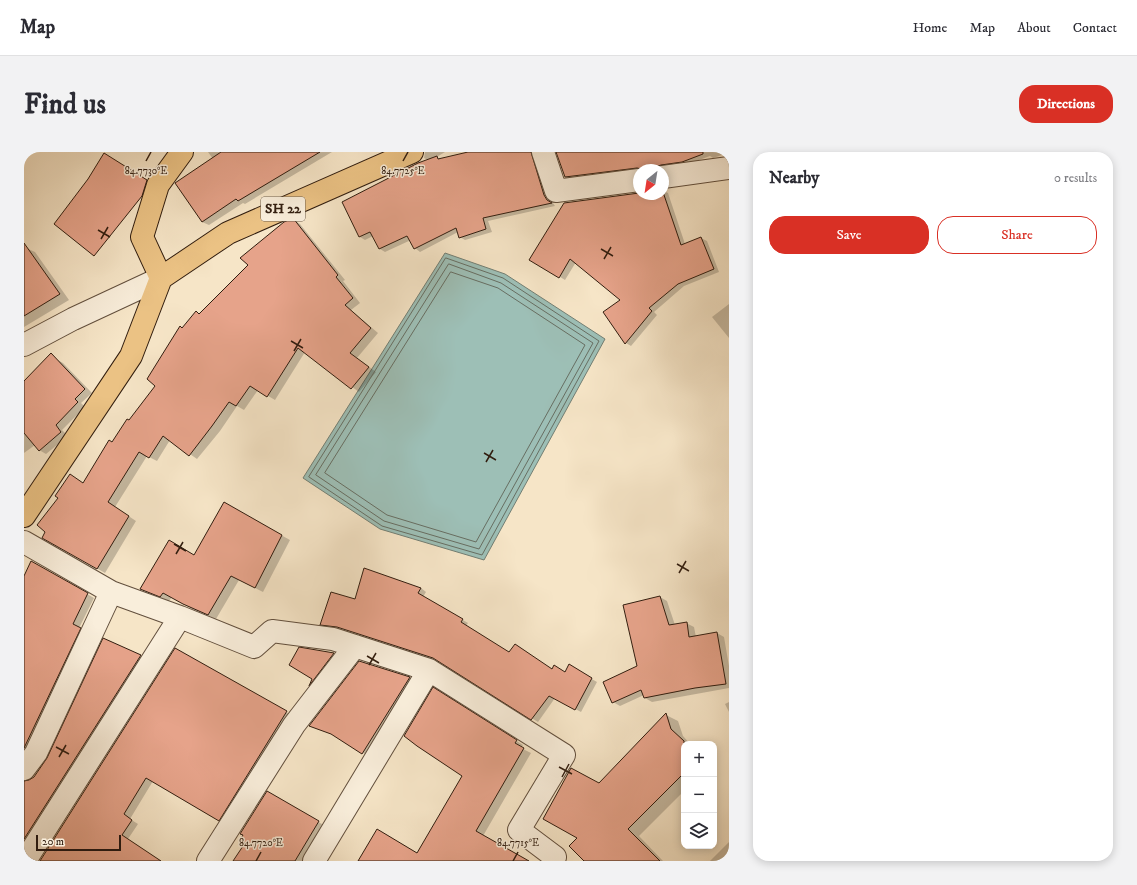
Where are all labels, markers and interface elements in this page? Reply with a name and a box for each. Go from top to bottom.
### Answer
text: Map [20,16,55,39]
text: Home [913,19,947,37]
text: Map [969,19,995,37]
text: About [1017,19,1051,37]
text: Contact [1073,19,1117,37]
button: Directions [1019,85,1113,123]
text: Find us [24,87,106,122]
north arrow [633,164,669,200]
text: 84.7730°E [125,165,167,177]
text: 84.7725°E [381,165,425,177]
text: Nearby [769,167,819,189]
text: 0 results [1054,170,1097,186]
road number: SH 22 [261,197,305,221]
button: Save [769,216,929,254]
button: Share [937,216,1097,254]
map controls [681,741,717,849]
button: + [681,741,717,777]
button: − [681,777,717,813]
button: layers [681,813,717,849]
scale bar [36,833,121,852]
text: 20 m [42,835,64,849]
text: 84.7720°E [239,837,283,849]
text: 84.7715°E [497,837,539,849]

